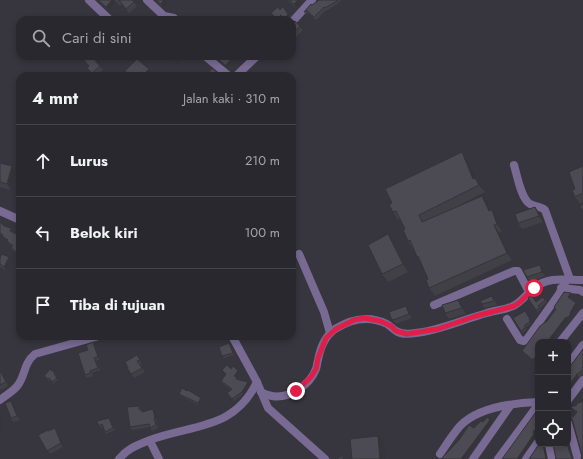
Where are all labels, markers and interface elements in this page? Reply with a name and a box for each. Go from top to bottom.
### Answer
search box [16,16,296,60]
icon: search [30,27,52,49]
text: Cari di sini [62,27,132,49]
text: 4 mnt [32,86,78,110]
text: Jalan kaki · 310 m [183,89,280,108]
icon: ahead [32,150,54,172]
text: Lurus [70,150,108,172]
text: 210 m [245,151,280,170]
icon: left [32,222,54,244]
text: Belok kiri [70,222,138,244]
text: 100 m [245,223,280,242]
route start [525,279,543,297]
icon: arrive [32,294,54,316]
text: Tiba di tujuan [70,294,165,316]
map controls [535,339,571,447]
button: + [535,339,571,375]
button: − [535,375,571,411]
route end [287,382,305,400]
button: locate [535,411,571,447]

